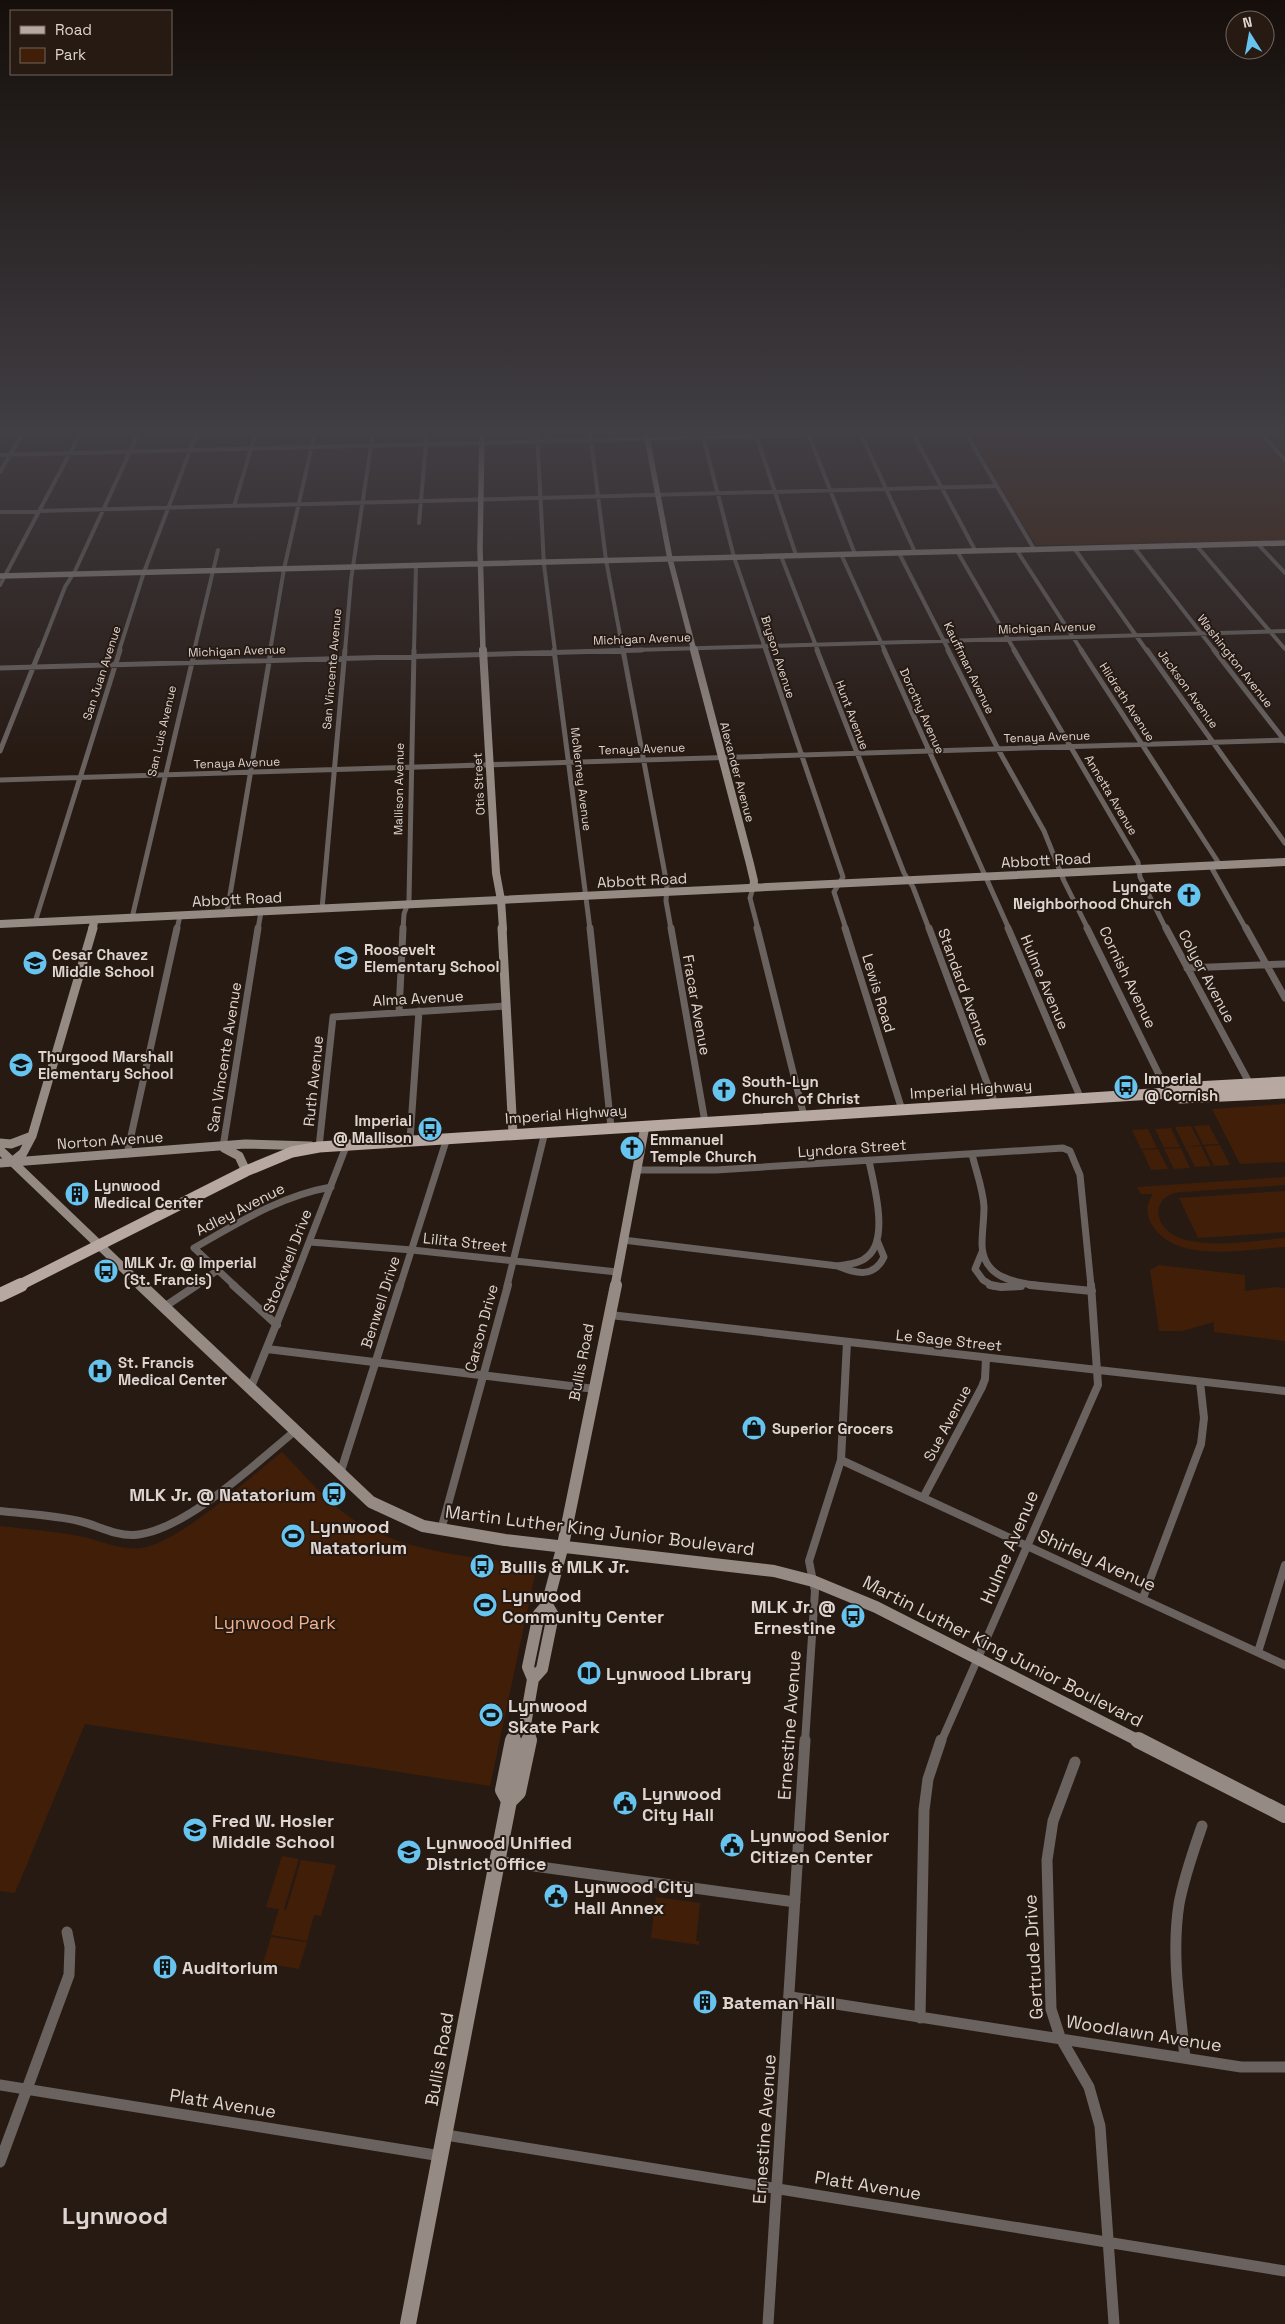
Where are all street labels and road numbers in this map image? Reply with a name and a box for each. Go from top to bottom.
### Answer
street label: San Vincente Avenue [319,608,345,730]
street label: Washington Avenue [1194,611,1276,711]
street label: Bryson Avenue [757,614,799,700]
street label: Michigan Avenue [998,618,1096,638]
street label: Kauffman Avenue [940,619,998,717]
street label: San Juan Avenue [79,624,125,722]
street label: Michigan Avenue [593,629,691,649]
street label: Michigan Avenue [188,641,286,661]
street label: Jackson Avenue [1154,646,1222,732]
street label: Hildreth Avenue [1096,660,1158,744]
street label: Dorothy Avenue [896,666,948,756]
street label: Hunt Avenue [831,678,873,752]
street label: San Luis Avenue [144,684,180,778]
street label: Alexander Avenue [716,720,758,824]
street label: McNerney Avenue [567,726,595,832]
street label: Tenaya Avenue [1003,727,1091,747]
street label: Tenaya Avenue [598,739,686,759]
street label: Mallison Avenue [390,743,408,835]
street label: Otis Street [469,752,489,816]
street label: Annetta Avenue [1081,752,1141,838]
street label: Tenaya Avenue [193,753,281,773]
street label: Abbott Road [1000,848,1092,872]
street label: Abbott Road [596,868,688,892]
street label: Abbott Road [191,887,283,911]
street label: Cornish Avenue [1095,923,1161,1031]
street label: Standard Avenue [934,926,994,1049]
street label: Colyer Avenue [1174,926,1240,1026]
street label: Hulme Avenue [1017,932,1074,1032]
street label: Lewis Road [858,951,900,1035]
street label: Fracar Avenue [679,953,715,1057]
street label: San Vincente Avenue [203,980,245,1133]
street label: Alma Avenue [372,986,464,1010]
street label: Ruth Avenue [299,1034,327,1127]
street label: Imperial Highway [909,1075,1033,1103]
street label: Imperial Highway [504,1100,628,1128]
street label: Norton Avenue [56,1127,164,1153]
street label: Lyndora Street [797,1135,907,1161]
street label: Adley Avenue [192,1178,288,1240]
street label: Stockwell Drive [258,1206,316,1316]
street label: Lilita Street [422,1228,508,1256]
street label: Benwell Drive [356,1253,404,1350]
street label: Carson Drive [460,1282,502,1374]
street label: Bullis Road [564,1322,598,1402]
street label: Le Sage Street [895,1325,1003,1355]
street label: Sue Avenue [919,1381,975,1464]
street label: Hulme Avenue [975,1487,1043,1607]
street label: Martin Luther King Junior Boulevard [444,1500,756,1560]
street label: Shirley Avenue [1034,1524,1160,1596]
street label: Martin Luther King Junior Boulevard [859,1570,1147,1732]
street label: Ernestine Avenue [772,1649,806,1801]
street label: Gertrude Drive [1018,1894,1048,2020]
street label: Woodlawn Avenue [1064,2009,1224,2057]
street label: Bullis Road [419,2011,459,2107]
street label: Ernestine Avenue [747,2053,781,2205]
street label: Platt Avenue [168,2083,278,2123]
street label: Platt Avenue [813,2165,923,2205]

